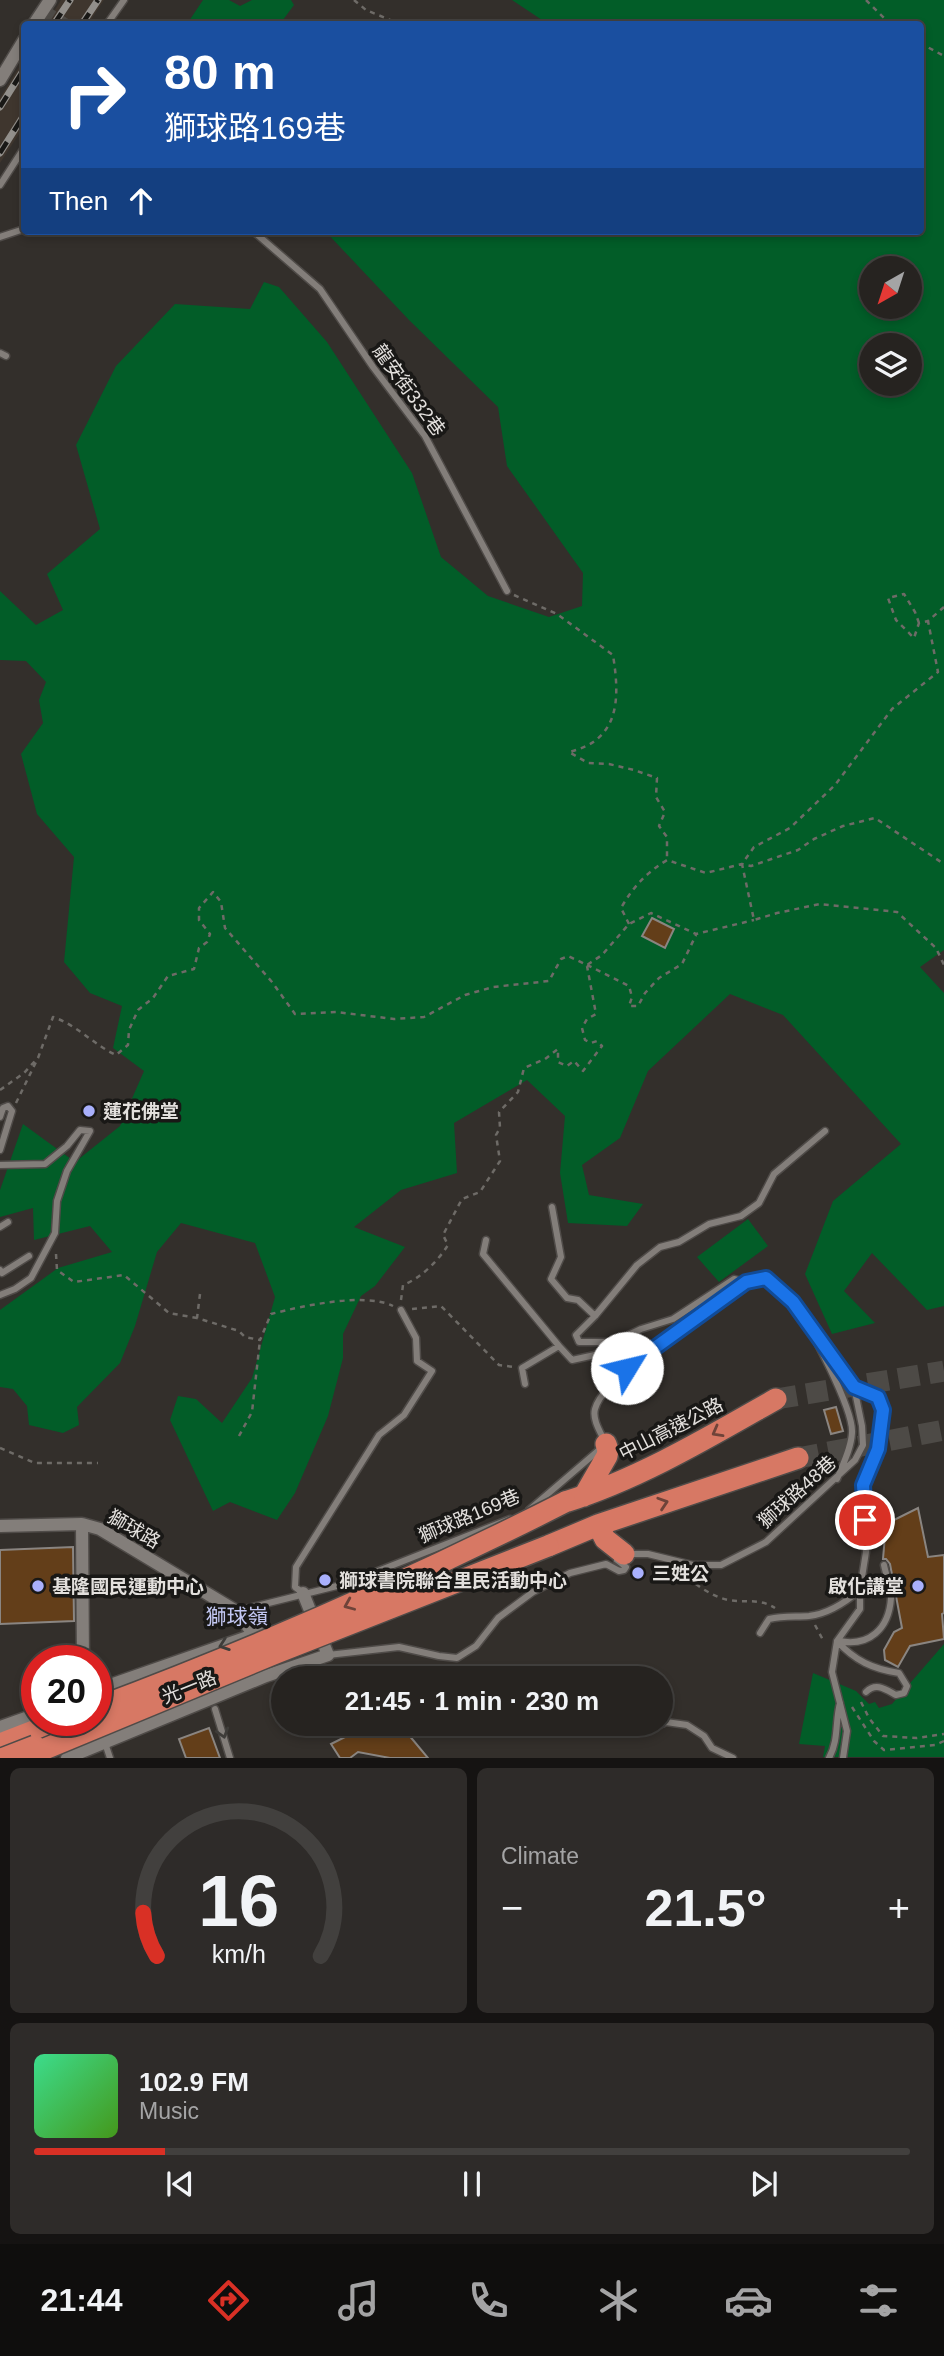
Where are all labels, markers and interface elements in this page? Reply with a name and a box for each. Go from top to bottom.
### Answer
text: 80 m [164,45,276,99]
icon: right [49,49,140,140]
text: 獅球路169巷 [164,110,345,146]
icon: ahead [122,182,160,220]
text: Then [49,186,108,216]
north arrow [859,256,922,318]
map controls [859,256,922,396]
button: layers [859,333,922,396]
street label: 龍安街332巷 [369,340,449,440]
place label: 蓮花佛堂 [103,1101,179,1122]
marker: 蓮花佛堂 [81,1103,97,1119]
position arrow [590,1331,664,1405]
street label: 中山高速公路 [615,1394,727,1464]
one-way arrow [711,1424,724,1437]
street label: 獅球路48巷 [754,1452,840,1532]
street label: 獅球路169巷 [415,1485,523,1547]
pin [835,1490,895,1550]
one-way arrow [656,1497,668,1512]
icon: arrive [846,1501,884,1539]
street label: 獅球路 [104,1506,164,1552]
place label: 三姓公 [652,1563,709,1584]
marker: 三姓公 [630,1565,646,1581]
place label: 獅球書院聯合里民活動中心 [339,1570,567,1591]
marker: 獅球書院聯合里民活動中心 [317,1572,333,1588]
place label: 基隆國民運動中心 [52,1576,204,1597]
place label: 啟化講堂 [828,1576,904,1597]
marker: 基隆國民運動中心 [30,1578,46,1594]
marker: 啟化講堂 [910,1578,926,1594]
one-way arrow [343,1597,356,1611]
district label: 獅球嶺 [206,1605,269,1628]
one-way arrow [218,1637,231,1651]
speed limit sign: 20 [21,1645,112,1736]
street label: 光一路 [159,1667,219,1707]
text: 21:45 · 1 min · 230 m [345,1686,599,1716]
one-way arrow [214,1727,229,1739]
text: Climate [501,1843,579,1869]
text: 16 [198,1861,279,1942]
text: 21.5° [644,1879,767,1937]
text: − [501,1887,523,1929]
text: + [888,1887,910,1929]
text: km/h [211,1940,266,1968]
text: 102.9 FM [139,2067,249,2097]
text: Music [139,2098,199,2124]
icon: previous [161,2165,199,2203]
icon: pause [453,2165,491,2203]
icon: next [745,2165,783,2203]
icon: directions [204,2276,253,2325]
icon: music [334,2276,383,2325]
icon: phone [464,2276,513,2325]
icon: climate [594,2276,643,2325]
icon: car [724,2276,773,2325]
icon: filters [854,2276,903,2325]
text: 21:44 [41,2282,122,2318]

